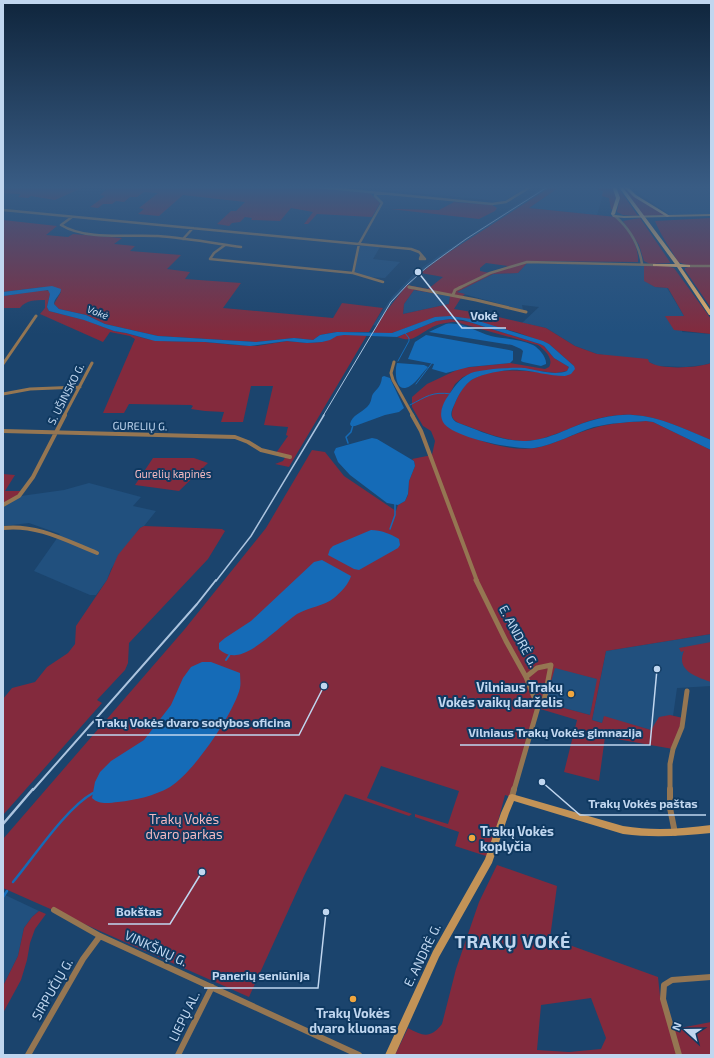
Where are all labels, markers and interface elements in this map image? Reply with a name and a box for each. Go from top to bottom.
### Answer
water label: Vokė [86,303,111,322]
callout: Vokė [462,304,506,328]
text: Vokė [470,308,498,322]
street label: S. UŠINSKO G. [45,361,87,427]
street label: GURELIŲ G. [112,419,168,432]
park label: Gurelių kapinės [135,467,212,480]
street label: E. ANDRĖ G. [496,602,542,670]
place label: Vilniaus Trakų Vokės vaikų darželis [438,679,563,710]
marker: Vilniaus Trakų Vokės vaikų darželis [566,689,576,699]
callout: Trakų Vokės dvaro sodybos oficina [87,711,299,735]
text: Trakų Vokės dvaro sodybos oficina [95,715,291,730]
callout: Vilniaus Trakų Vokės gimnazija [460,721,650,745]
text: Vilniaus Trakų Vokės gimnazija [468,725,642,740]
callout: Trakų Vokės paštas [580,791,706,815]
text: Trakų Vokės paštas [588,796,698,810]
park label: Trakų Vokės dvaro parkas [146,811,223,842]
place label: Trakų Vokės koplyčia [480,823,554,854]
marker: Trakų Vokės koplyčia [467,833,477,843]
callout: Bokštas [108,900,170,924]
text: Bokštas [116,904,162,918]
street label: E. ANDRĖ G. [400,921,444,989]
street label: VINKŠNŲ G. [122,927,190,969]
district label: TRAKŲ VOKĖ [455,930,571,952]
street label: SIRPUČIŲ G. [28,955,76,1023]
callout: Panerių seniūnija [204,964,318,988]
text: Panerių seniūnija [212,968,310,983]
street label: LIEPŲ AL. [165,988,203,1044]
marker: Trakų Vokės dvaro kluonas [348,994,358,1004]
place label: Trakų Vokės dvaro kluonas [309,1005,397,1036]
north arrow [666,1010,706,1050]
text: N [669,1020,684,1032]

